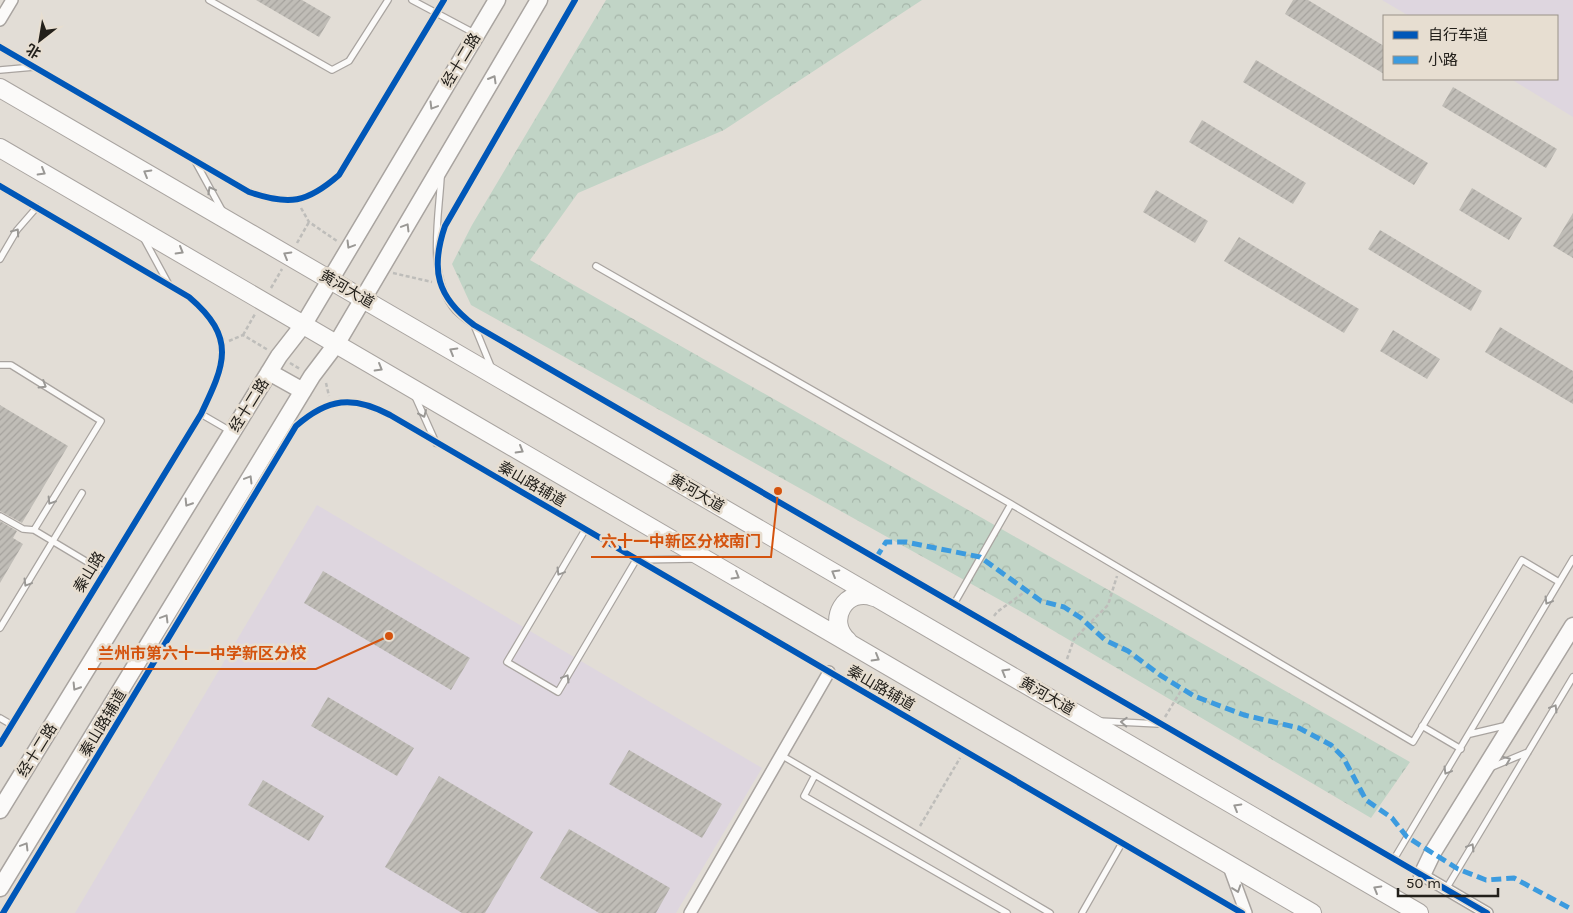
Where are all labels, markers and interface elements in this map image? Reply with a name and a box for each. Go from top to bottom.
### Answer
north arrow [15,15,65,65]
legend [1383,15,1558,80]
text: 自行车道 [1428,26,1488,44]
street label: 经十二路 [438,30,484,90]
text: 北 [23,40,44,62]
text: 小路 [1428,51,1458,69]
one-way arrow [486,76,496,85]
one-way arrow [430,100,440,109]
one-way arrow [37,166,46,176]
one-way arrow [143,170,152,180]
one-way arrow [208,187,218,196]
one-way arrow [399,223,409,232]
one-way arrow [10,228,19,237]
one-way arrow [346,240,356,249]
one-way arrow [174,245,183,255]
one-way arrow [284,251,293,261]
street label: 黄河大道 [317,266,377,312]
one-way arrow [449,348,458,358]
one-way arrow [374,361,383,371]
street label: 经十二路 [225,375,273,435]
one-way arrow [38,378,47,388]
one-way arrow [417,409,427,418]
one-way arrow [514,443,523,453]
street label: 秦山路辅道 [495,457,569,511]
street label: 黄河大道 [667,470,727,516]
one-way arrow [243,475,253,484]
one-way arrow [48,496,58,505]
one-way arrow [185,498,195,507]
callout: 六十一中新区分校南门 [591,526,771,557]
text: 六十一中新区分校南门 [601,532,761,551]
street label: 秦山路 [70,548,108,596]
one-way arrow [556,566,566,575]
one-way arrow [730,569,739,579]
one-way arrow [831,569,840,579]
one-way arrow [24,577,34,586]
one-way arrow [1545,595,1555,604]
one-way arrow [158,614,168,623]
callout: 兰州市第六十一中学新区分校 [88,638,316,669]
text: 兰州市第六十一中学新区分校 [98,644,307,663]
one-way arrow [870,651,879,661]
street label: 秦山路辅道 [844,661,918,715]
one-way arrow [1002,669,1011,679]
street label: 黄河大道 [1017,673,1077,719]
one-way arrow [559,675,569,684]
one-way arrow [72,681,82,690]
street label: 秦山路辅道 [76,686,130,760]
one-way arrow [1548,704,1558,713]
one-way arrow [1120,716,1128,727]
street label: 经十二路 [13,720,61,780]
one-way arrow [1502,756,1510,766]
one-way arrow [1444,765,1454,774]
one-way arrow [1233,803,1242,813]
one-way arrow [19,842,29,851]
one-way arrow [1465,844,1475,853]
scale bar [1398,866,1498,898]
text: 50 m [1406,874,1441,892]
one-way arrow [1231,884,1241,892]
one-way arrow [1373,885,1382,895]

